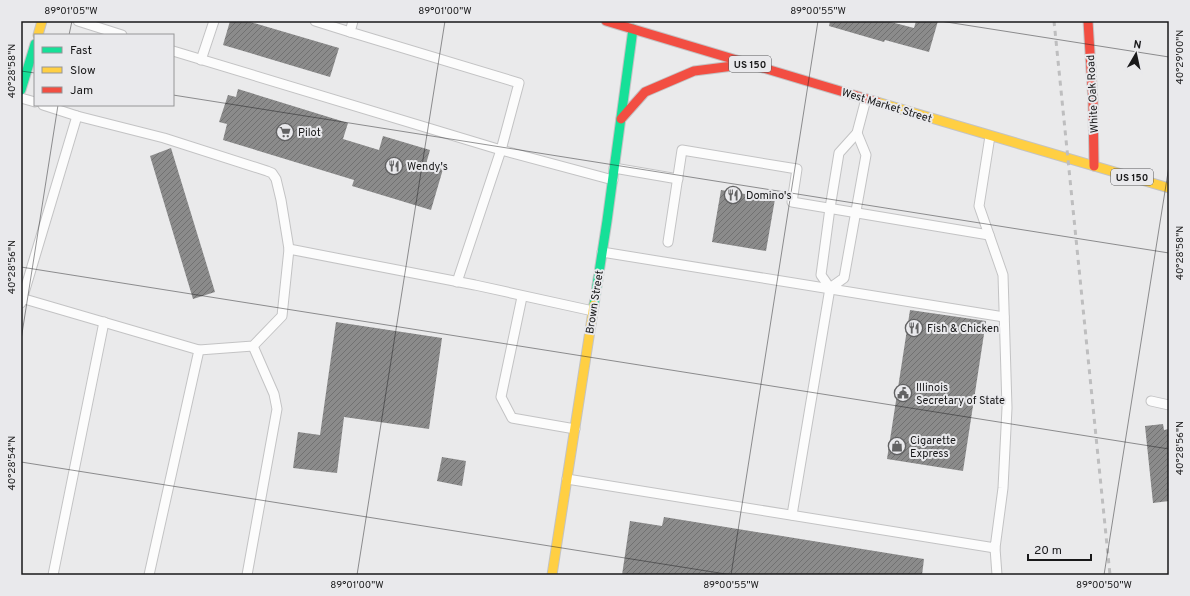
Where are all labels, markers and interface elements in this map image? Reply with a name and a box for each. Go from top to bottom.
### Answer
text: 89°01'05"W [44,5,98,18]
text: 89°01'00"W [418,5,472,18]
text: 89°00'55"W [790,5,846,18]
text: 40°29'00"N [1174,30,1187,84]
legend [34,34,174,106]
north arrow [1116,34,1156,74]
text: N [1132,38,1142,53]
text: Fast [70,43,92,59]
text: 40°28'58"N [6,44,19,98]
street label: White Oak Road [1084,54,1102,133]
road number: US 150 [729,56,771,72]
text: Slow [70,63,96,79]
text: Jam [70,83,93,99]
street label: West Market Street [840,86,934,126]
supermarket icon: Pilot [275,122,295,142]
place label: Pilot [298,126,321,140]
restaurant icon: Wendy's [384,156,404,176]
place label: Wendy's [407,160,448,174]
road number: US 150 [1111,169,1153,185]
restaurant icon: Domino's [723,185,743,205]
place label: Domino's [746,189,792,203]
text: 40°28'58"N [1174,226,1187,280]
text: 40°28'56"N [6,240,19,294]
street label: Brown Street [583,269,607,335]
restaurant icon: Fish & Chicken [904,318,924,338]
place label: Fish & Chicken [927,322,999,336]
place label: Illinois Secretary of State [916,381,1005,408]
public building icon: Illinois Secretary of State [893,383,913,403]
text: 40°28'56"N [1174,421,1187,475]
place label: Cigarette Express [910,434,956,461]
text: 40°28'54"N [6,436,19,490]
shop icon: Cigarette Express [887,436,907,456]
scale bar [1028,536,1091,562]
text: 20 m [1034,543,1062,559]
text: 89°01'00"W [330,579,384,592]
text: 89°00'55"W [703,579,759,592]
text: 89°00'50"W [1076,579,1132,592]

